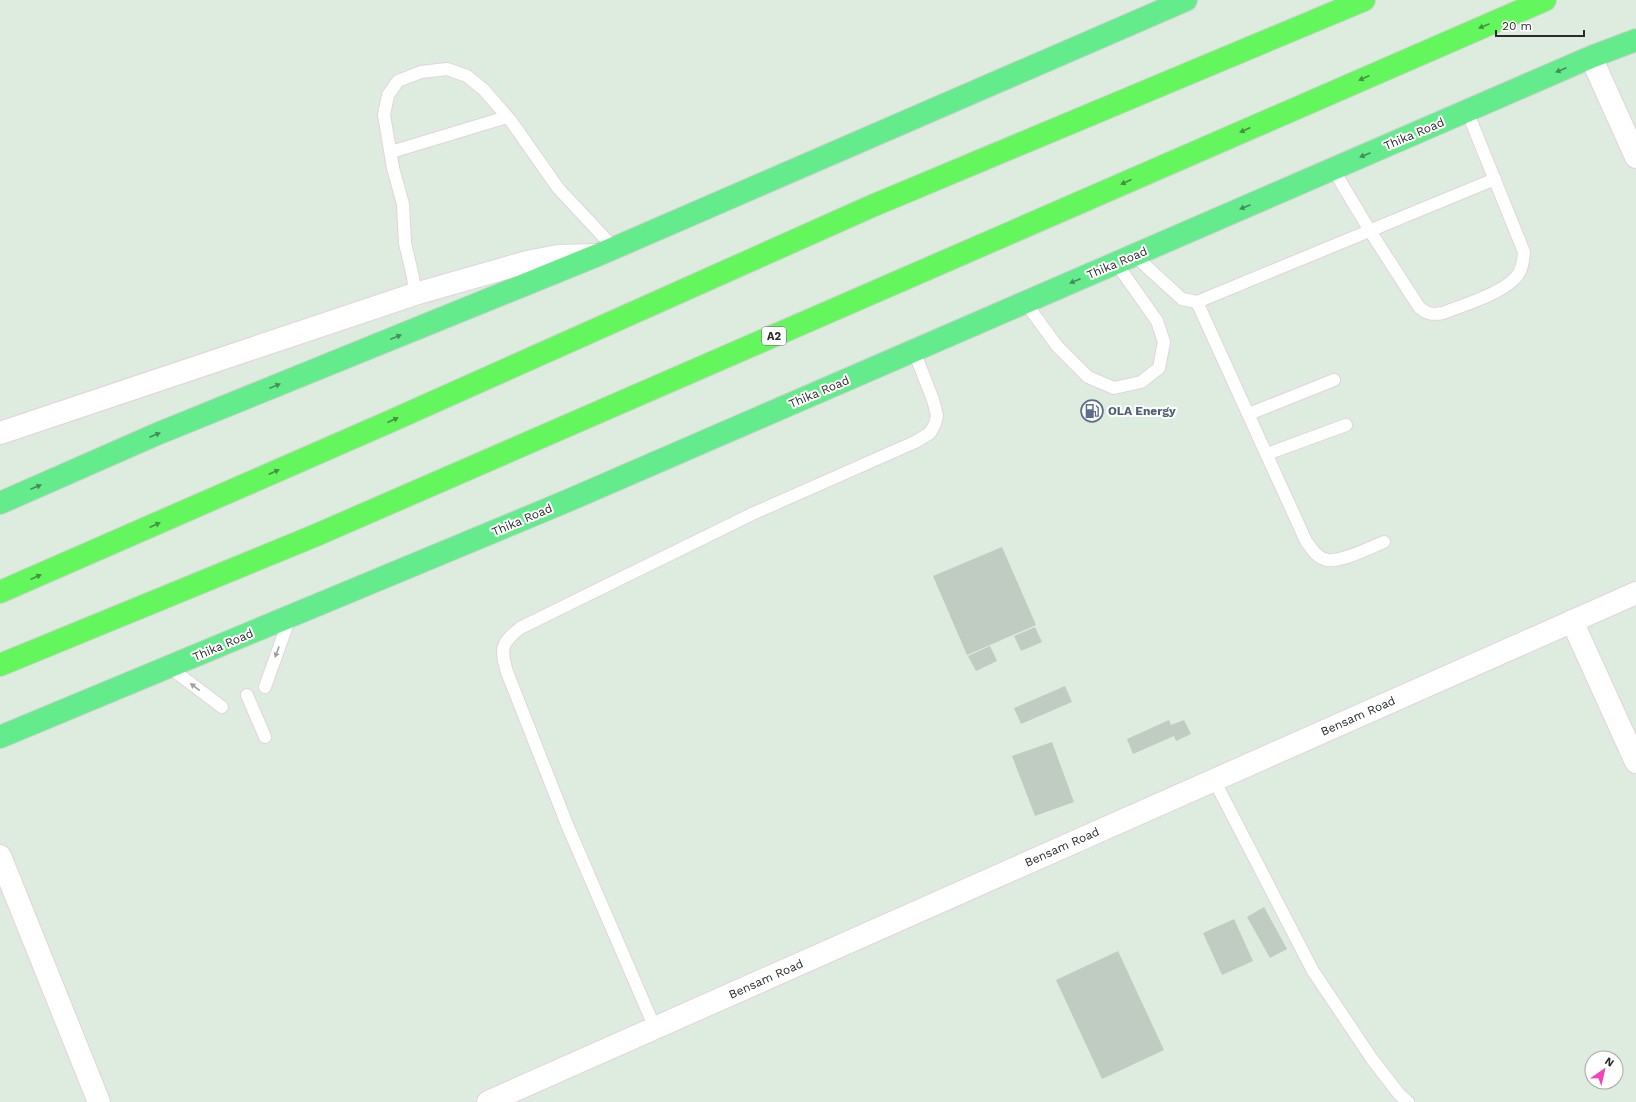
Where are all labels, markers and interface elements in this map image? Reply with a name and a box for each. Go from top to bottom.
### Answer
scale bar [1496,12,1584,38]
text: 20 m [1502,19,1532,33]
one-way arrow [1477,24,1489,30]
one-way arrow [1555,67,1567,74]
one-way arrow [1359,75,1370,81]
street label: Thika Road [1382,115,1446,153]
one-way arrow [1240,127,1251,133]
one-way arrow [1358,153,1370,159]
one-way arrow [1120,180,1132,186]
one-way arrow [1240,204,1251,210]
street label: Thika Road [1085,244,1149,282]
one-way arrow [1069,278,1080,284]
road number: A2 [762,327,786,345]
one-way arrow [390,334,402,340]
street label: Thika Road [787,373,851,411]
one-way arrow [270,383,282,389]
fuel station icon: OLA Energy [1079,398,1105,424]
place label: OLA Energy [1108,404,1176,418]
one-way arrow [387,417,399,423]
one-way arrow [150,432,162,438]
one-way arrow [268,469,280,476]
one-way arrow [30,484,41,490]
street label: Thika Road [490,501,554,539]
one-way arrow [149,522,161,528]
one-way arrow [31,574,42,580]
street label: Thika Road [191,626,255,664]
one-way arrow [274,646,280,658]
one-way arrow [190,683,201,691]
street label: Bensam Road [1319,693,1397,739]
street label: Bensam Road [1023,824,1101,870]
street label: Bensam Road [727,956,805,1002]
north arrow [1584,1050,1624,1090]
text: N [1602,1054,1616,1070]

